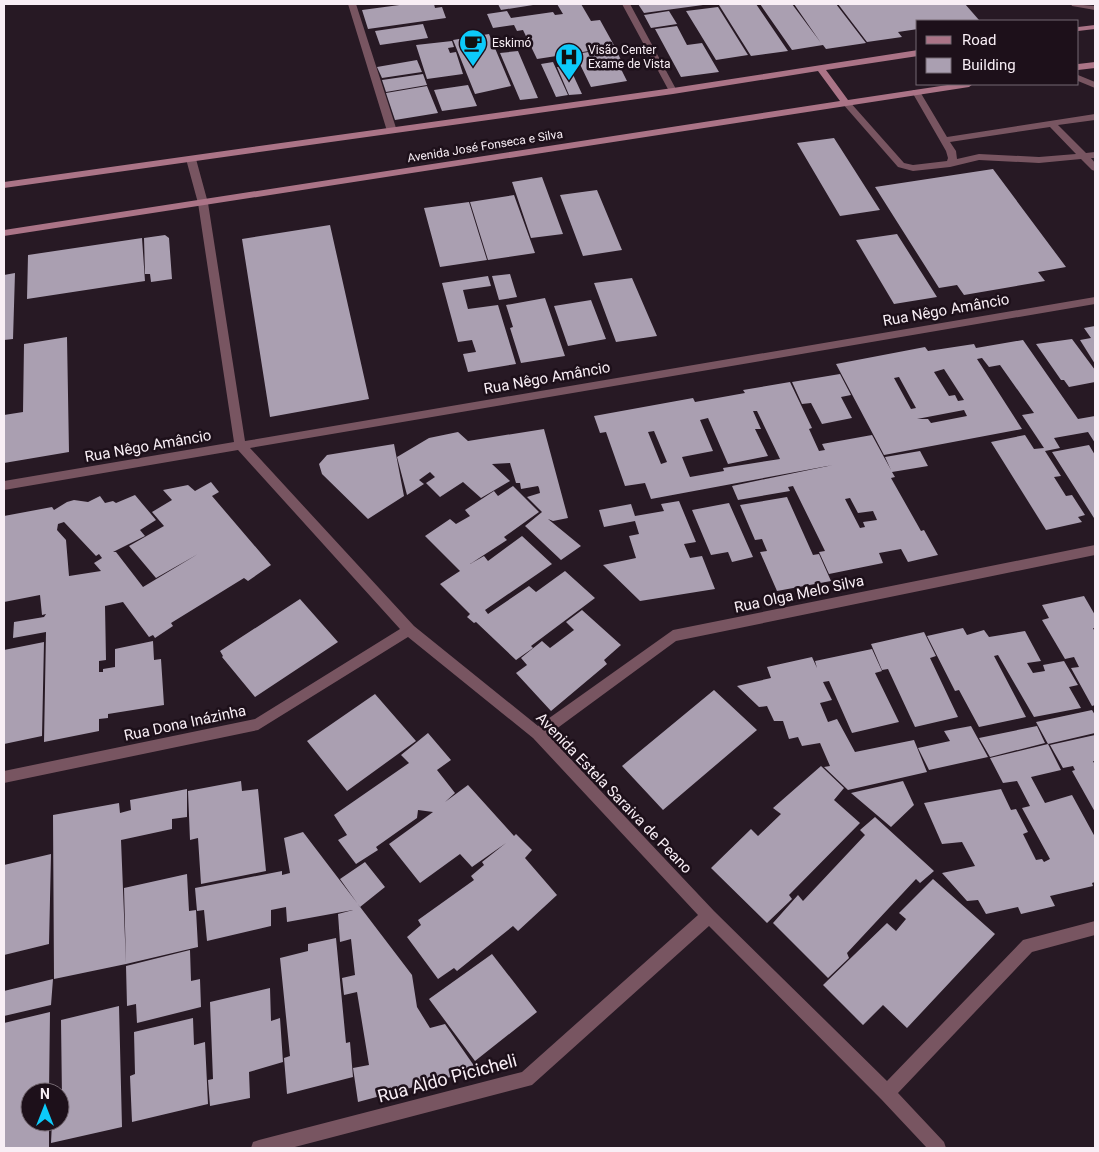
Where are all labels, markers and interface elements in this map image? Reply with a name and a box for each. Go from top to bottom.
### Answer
legend [916,20,1079,85]
cafe icon: Eskimó [458,28,488,67]
text: Road [962,31,996,49]
place label: Eskimó [492,36,532,50]
hospital icon: Visão Center Exame de Vista [554,42,584,81]
place label: Visão Center Exame de Vista [588,43,670,71]
text: Building [962,56,1016,74]
street label: Avenida José Fonseca e Silva [406,127,564,165]
street label: Rua Nêgo Amâncio [881,290,1011,330]
street label: Rua Nêgo Amâncio [482,358,612,398]
street label: Rua Nêgo Amâncio [83,426,213,466]
street label: Rua Olga Melo Silva [732,571,866,617]
street label: Rua Dona Inázinha [122,701,248,745]
street label: Avenida Estela Saraiva de Peano [532,709,696,877]
street label: Rua Aldo Picicheli [375,1049,519,1107]
north arrow [20,1082,70,1132]
text: N [40,1086,50,1102]

